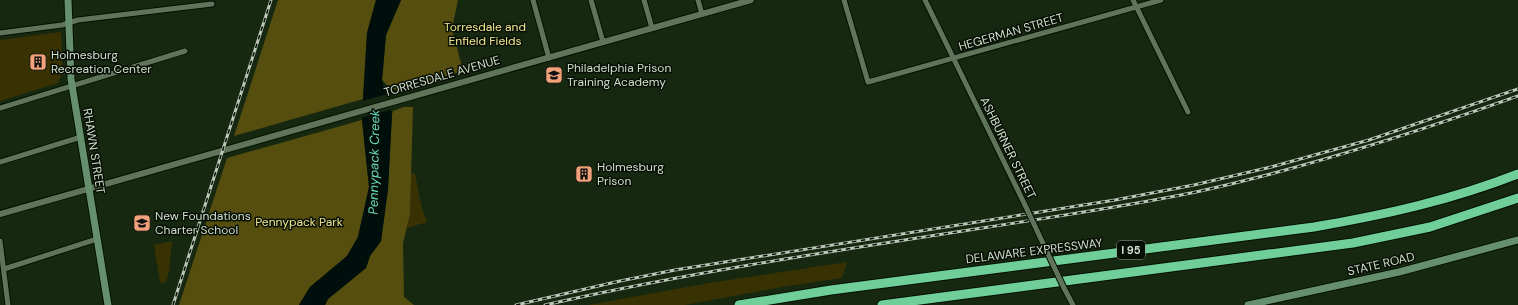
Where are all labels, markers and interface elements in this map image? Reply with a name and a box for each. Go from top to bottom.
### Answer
street label: HEGERMAN STREET [957,9,1066,55]
park label: Torresdale and Enfield Fields [444,19,526,49]
place label: Holmesburg Recreation Center [51,47,152,77]
building icon: Holmesburg Recreation Center [28,52,48,72]
street label: TORRESDALE AVENUE [382,52,502,100]
place label: Philadelphia Prison Training Academy [567,60,671,90]
school or university icon: Philadelphia Prison Training Academy [544,65,564,85]
street label: ASHBURNER STREET [976,94,1040,202]
street label: RHAWN STREET [79,107,109,195]
water label: Pennypack Creek [365,109,383,215]
place label: Holmesburg Prison [597,159,664,189]
building icon: Holmesburg Prison [574,164,594,184]
place label: New Foundations Charter School [155,208,251,238]
school or university icon: New Foundations Charter School [132,213,152,233]
park label: Pennypack Park [255,214,343,230]
street label: DELAWARE EXPRESSWAY [965,235,1103,267]
road number: I 95 [1117,241,1145,259]
street label: STATE ROAD [1346,249,1416,279]

